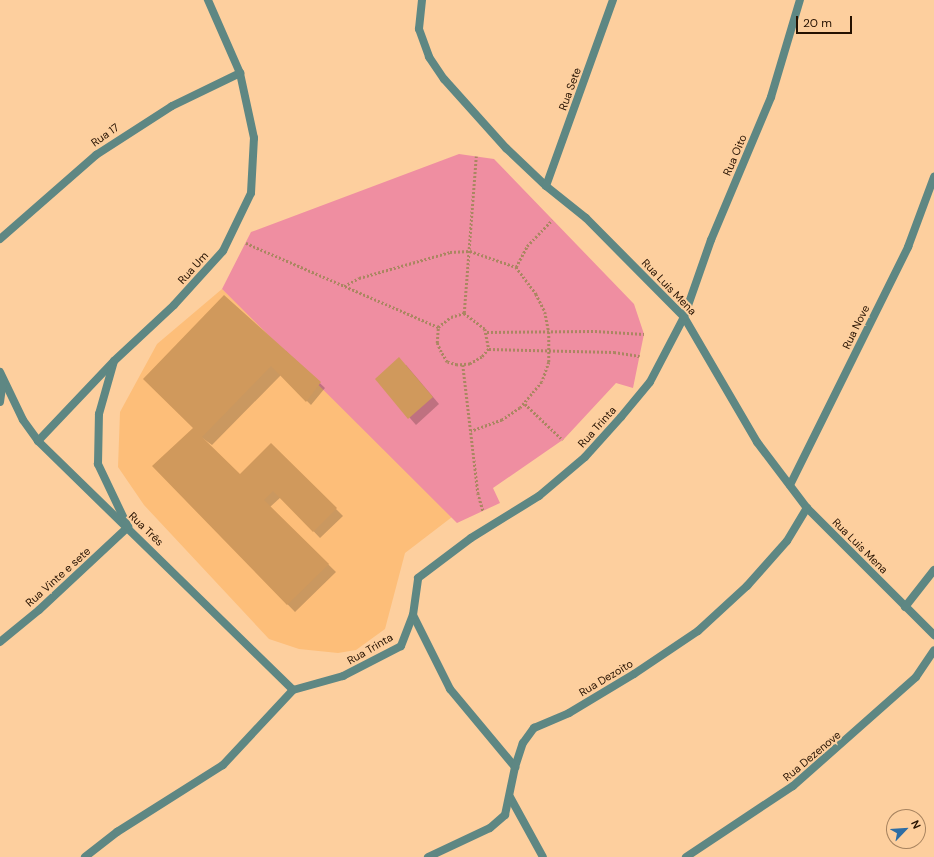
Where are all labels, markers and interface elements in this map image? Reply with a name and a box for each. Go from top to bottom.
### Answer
scale bar [798,8,854,34]
text: 20 m [803,15,832,31]
street label: Rua Sete [556,66,584,112]
street label: Rua 17 [88,121,122,149]
street label: Rua Oito [720,132,750,178]
street label: Rua Um [175,249,211,287]
street label: Rua Luis Mena [639,256,699,318]
street label: Rua Nove [840,303,872,351]
street label: Rua Trinta [575,404,619,450]
street label: Rua Três [126,509,166,549]
street label: Rua Luis Mena [830,516,890,576]
street label: Rua Vinte e sete [23,544,93,610]
street label: Rua Trinta [345,631,395,667]
street label: Rua Dezoito [577,657,635,699]
street label: Rua Dezenove [780,728,844,784]
north arrow [886,809,926,849]
text: N [908,818,924,831]

